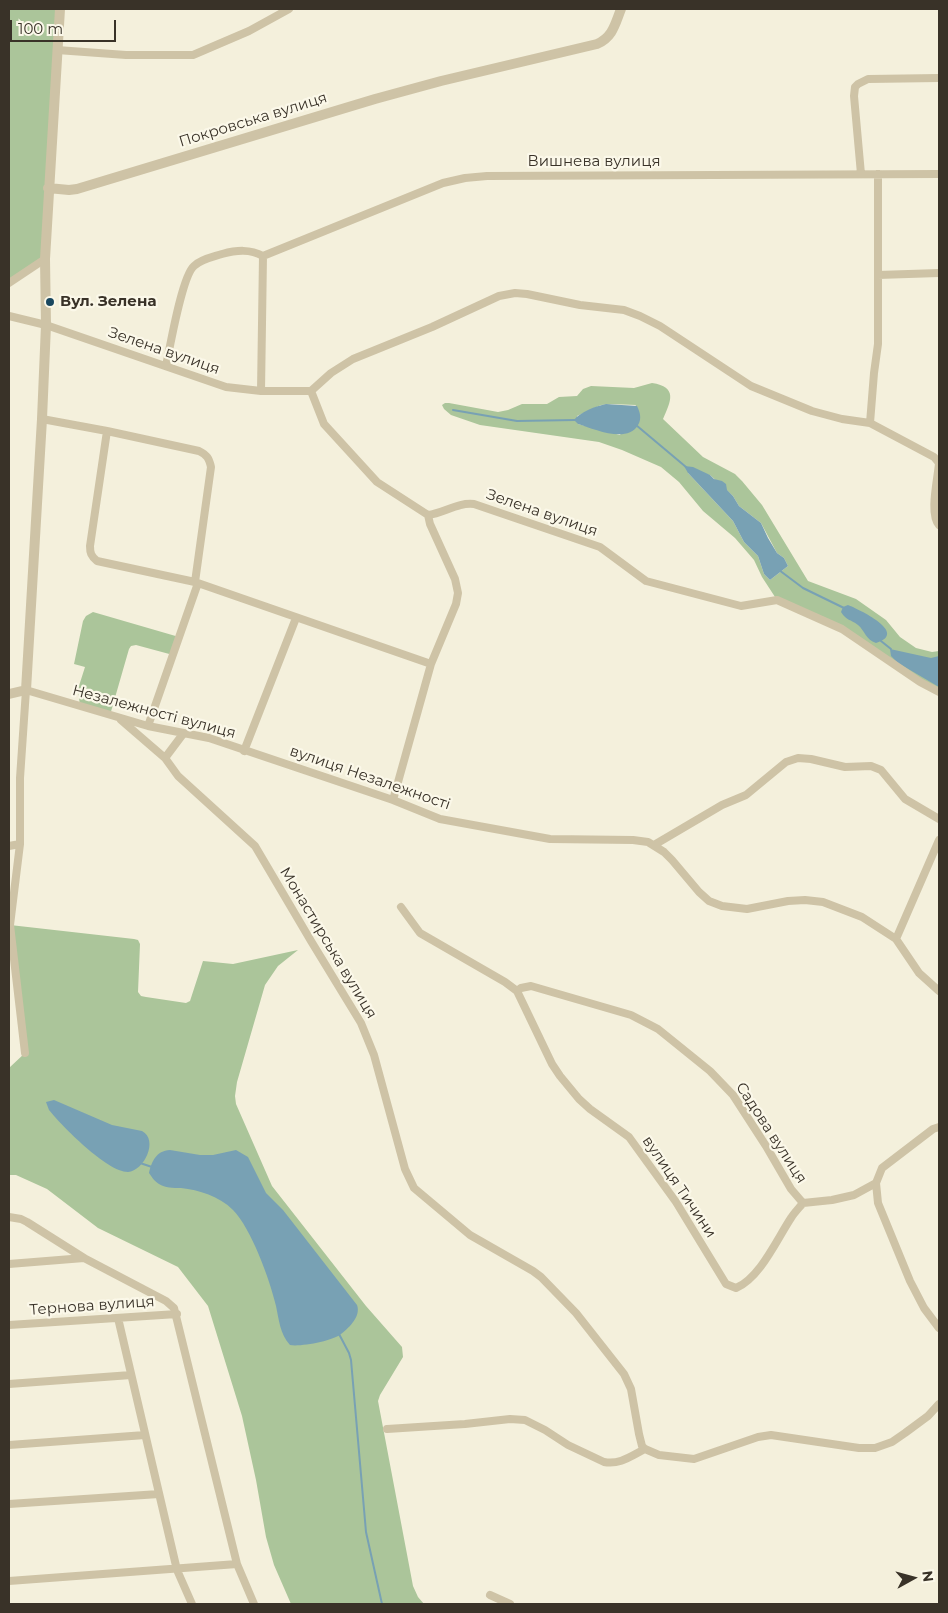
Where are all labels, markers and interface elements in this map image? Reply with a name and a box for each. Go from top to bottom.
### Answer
scale bar [12,10,119,42]
text: 100 m [18,19,63,38]
street label: Покровська вулиця [177,89,329,151]
street label: Вишнева вулиця [528,153,660,171]
place label: Вул. Зелена [60,293,156,311]
marker: Вул. Зелена [44,296,56,308]
street label: Зелена вулиця [106,324,222,378]
street label: Зелена вулиця [484,486,600,540]
street label: Незалежності вулиця [70,681,238,743]
street label: вулиця Незалежності [287,742,453,814]
street label: Монастирська вулиця [276,864,380,1022]
street label: Садова вулиця [732,1079,810,1187]
street label: вулиця Тичини [638,1133,720,1241]
street label: Тернова вулиця [29,1293,155,1319]
north arrow [888,1553,938,1603]
text: N [918,1569,938,1583]

